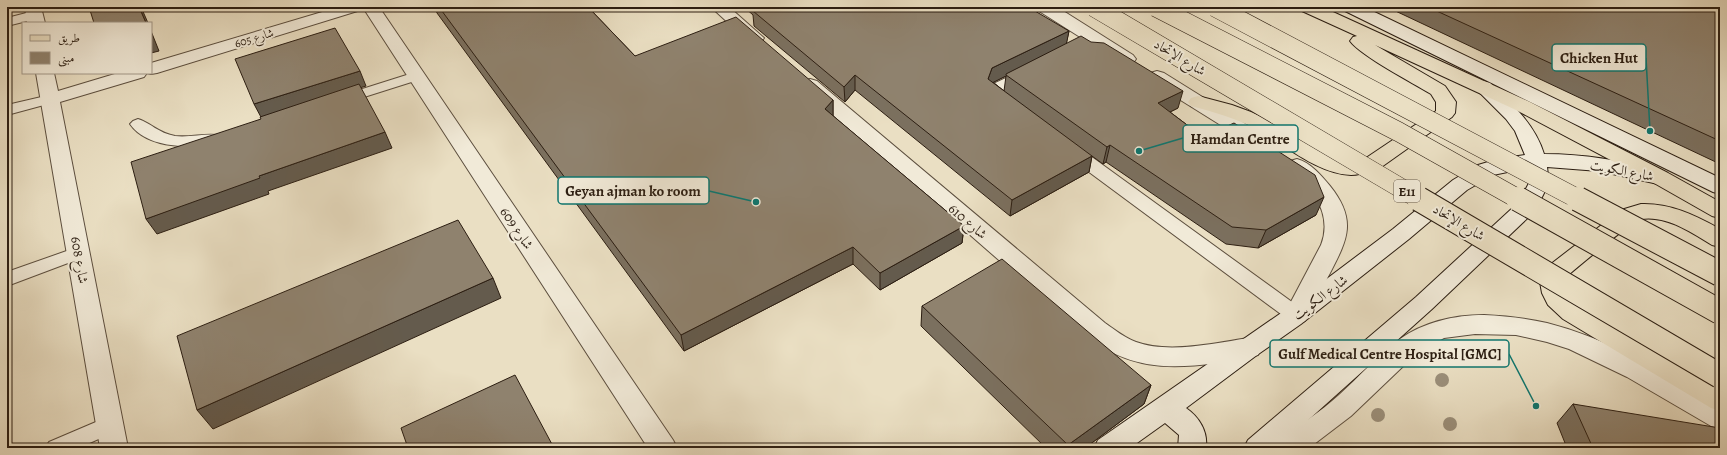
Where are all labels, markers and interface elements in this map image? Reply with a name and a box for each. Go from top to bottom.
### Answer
legend [22,22,152,74]
street label: شارع 605 [232,24,277,54]
text: طريق [58,30,80,46]
street label: شارع الإتحاد [1149,34,1209,82]
callout: Chicken Hut [1552,44,1646,71]
text: Chicken Hut [1560,48,1638,68]
text: مبنى [58,50,74,67]
callout: Hamdan Centre [1183,125,1298,152]
text: Hamdan Centre [1190,129,1290,149]
street label: شارع الكويت [1588,155,1655,188]
callout: Geyan ajman ko room [558,177,709,204]
road number: E11 [1394,180,1420,202]
text: Geyan ajman ko room [565,181,701,201]
street label: شارع 610 [943,199,991,245]
street label: شارع الإتحاد [1428,199,1488,247]
street label: شارع 609 [494,203,538,254]
street label: شارع 608 [64,235,93,286]
street label: شارع الكويت [1289,270,1353,326]
callout: Gulf Medical Centre Hospital [GMC] [1270,340,1509,367]
text: Gulf Medical Centre Hospital [GMC] [1278,344,1502,364]

